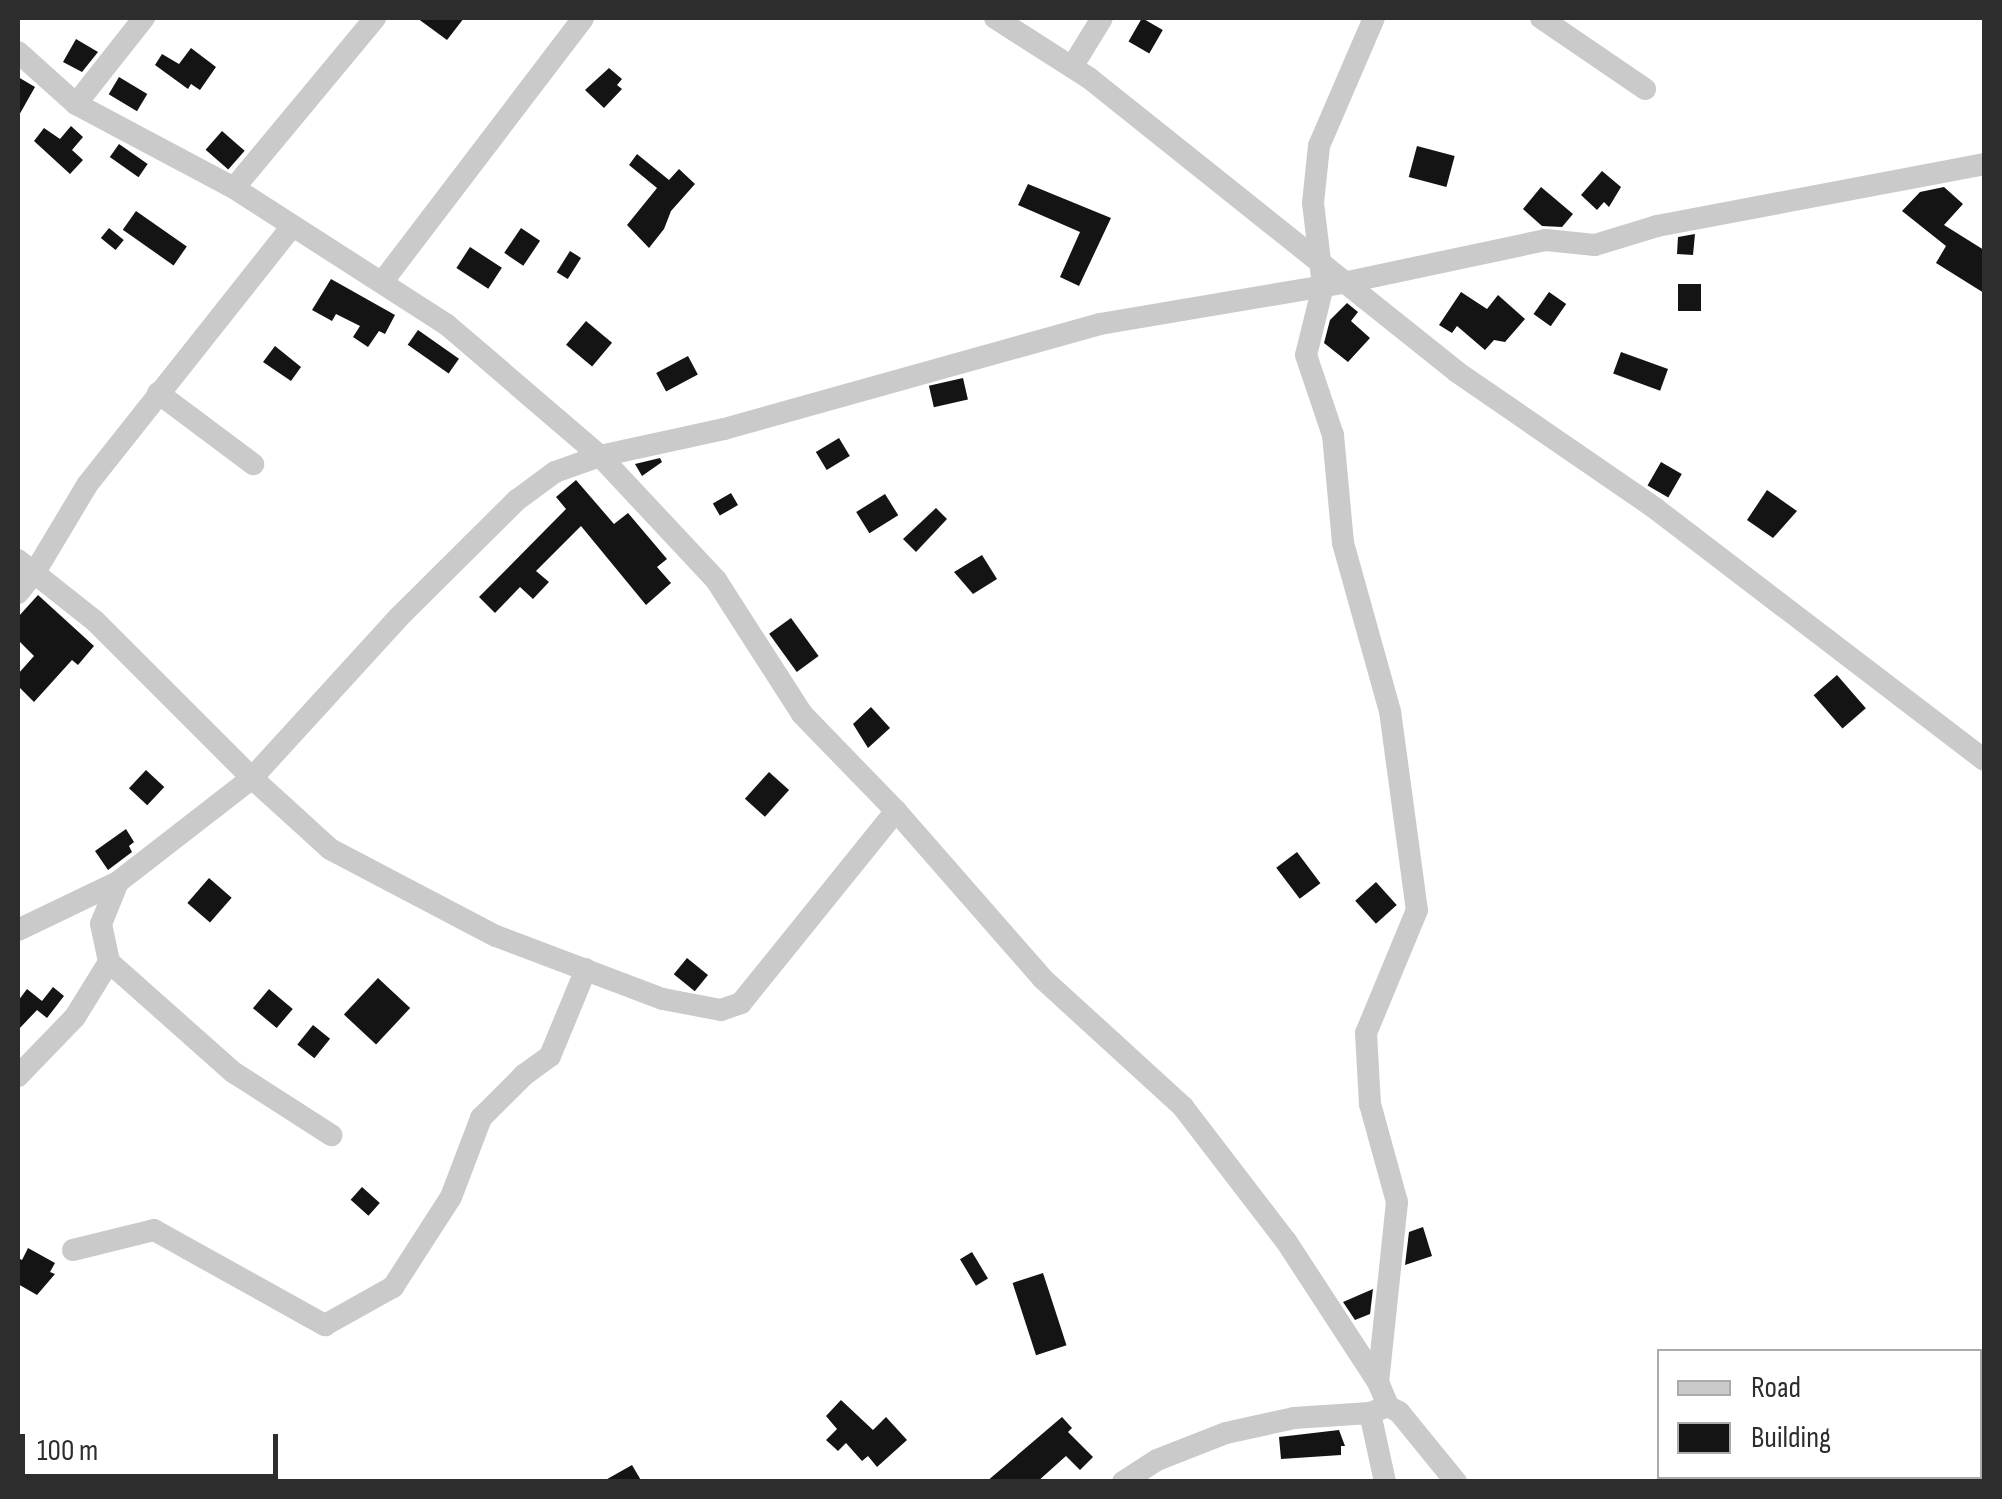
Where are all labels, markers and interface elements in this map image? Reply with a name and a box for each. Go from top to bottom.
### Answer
legend [1657,1349,1982,1479]
text: Road [1751,1370,1801,1406]
scale bar [25,1414,282,1476]
text: Building [1751,1420,1831,1456]
text: 100 m [37,1433,98,1469]

